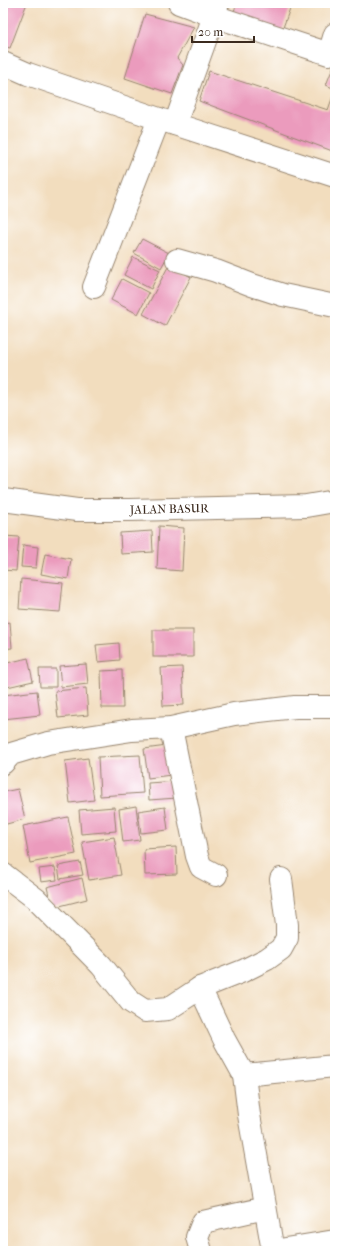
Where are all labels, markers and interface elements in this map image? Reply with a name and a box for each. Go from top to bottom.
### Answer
scale bar [192,18,254,44]
text: 20 m [198,25,223,39]
street label: JALAN BASUR [129,501,210,517]

